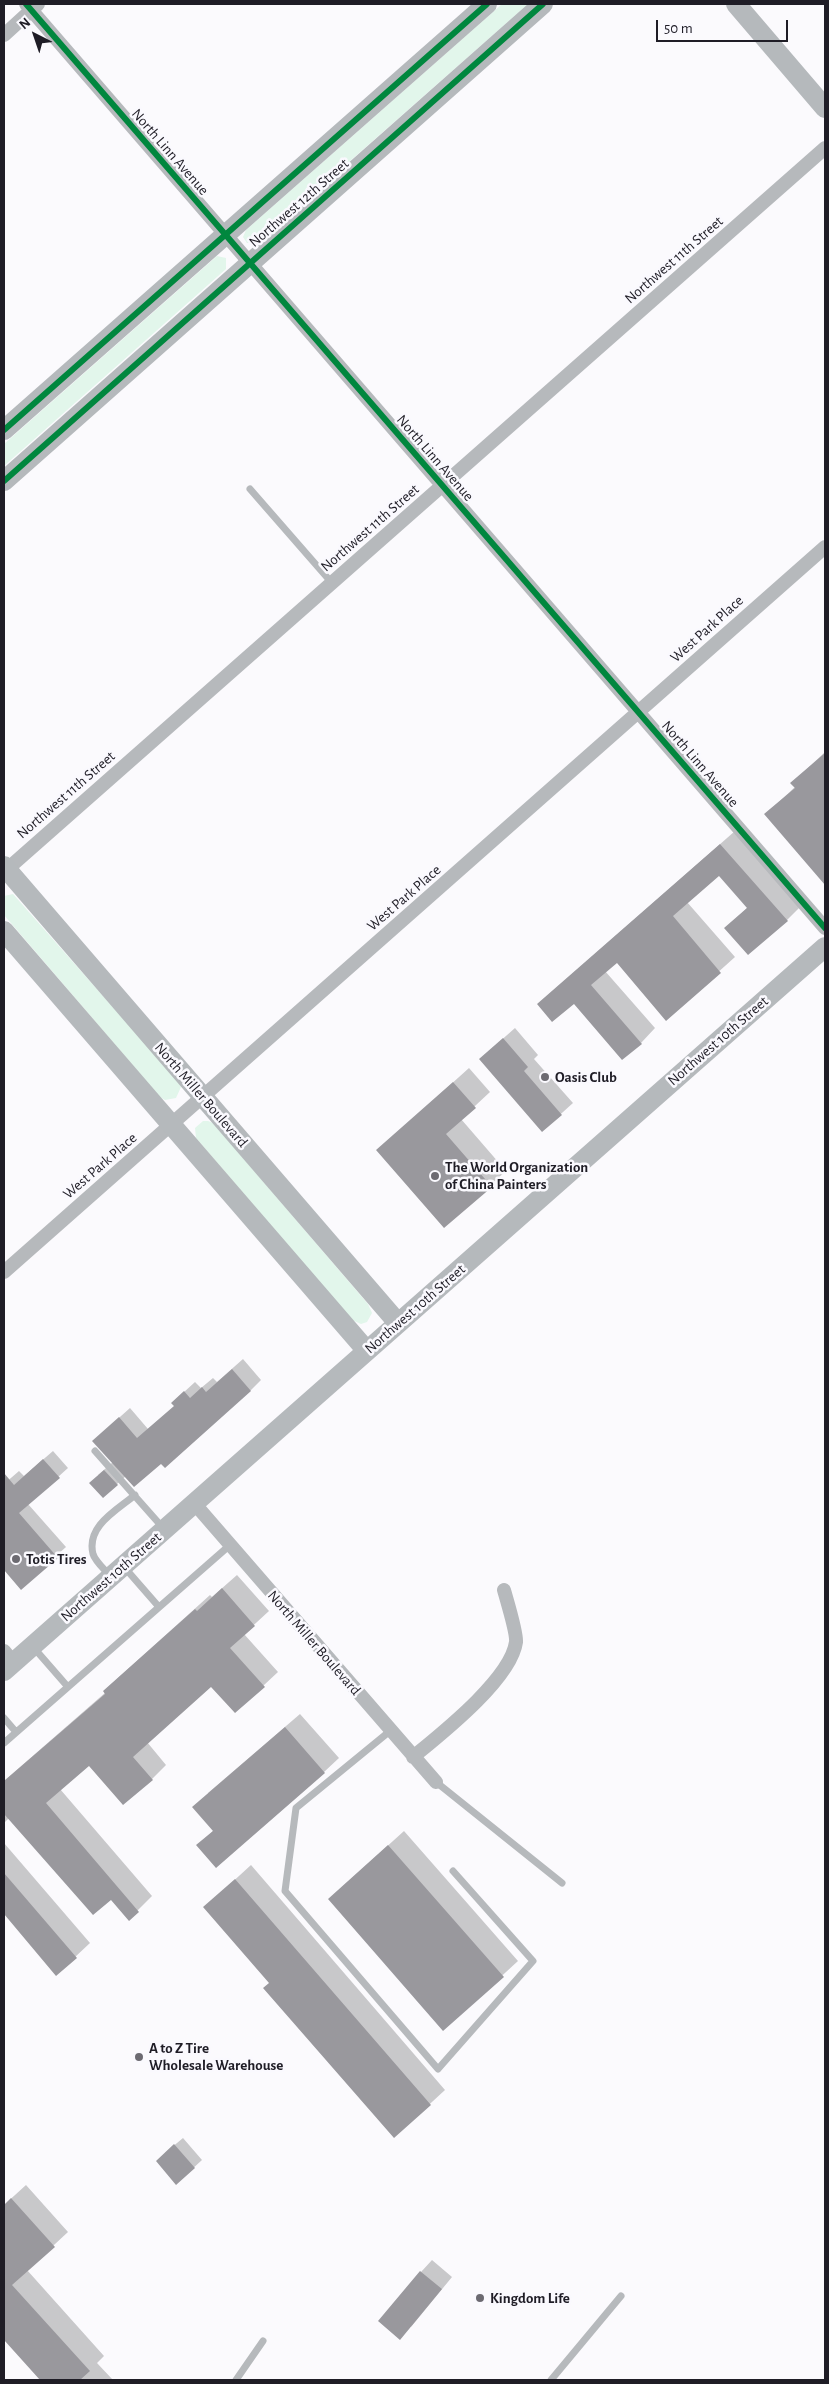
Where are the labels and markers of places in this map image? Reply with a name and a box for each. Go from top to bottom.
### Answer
place label: Oasis Club [555,1068,617,1086]
marker: Oasis Club [539,1071,551,1083]
place label: The World Organization of China Painters [445,1158,588,1193]
marker: The World Organization of China Painters [429,1170,441,1182]
place label: Totis Tires [26,1550,87,1568]
marker: Totis Tires [10,1553,22,1565]
place label: A to Z Tire Wholesale Warehouse [149,2039,283,2074]
marker: A to Z Tire Wholesale Warehouse [133,2051,145,2063]
place label: Kingdom Life [490,2289,570,2307]
marker: Kingdom Life [474,2292,486,2304]

